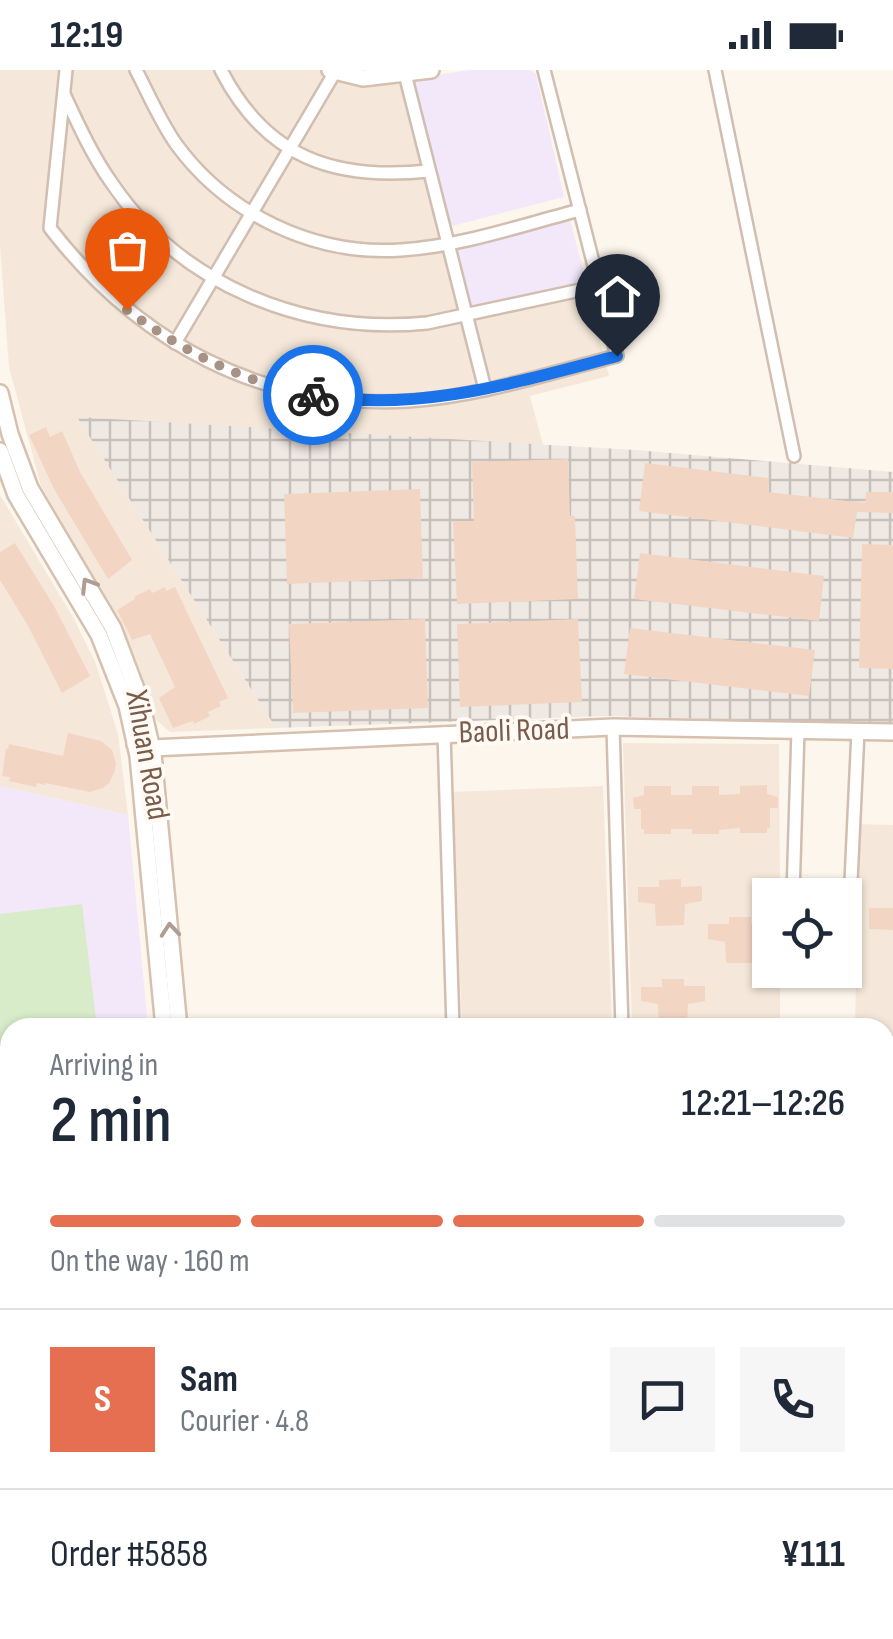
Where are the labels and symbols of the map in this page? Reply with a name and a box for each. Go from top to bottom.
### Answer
pin [85,208,170,311]
pin [575,254,660,357]
courier [263,345,363,445]
one-way arrow [81,577,100,595]
street label: Xihuan Road [116,686,178,823]
street label: Baoli Road [458,710,570,752]
one-way arrow [160,922,181,938]

